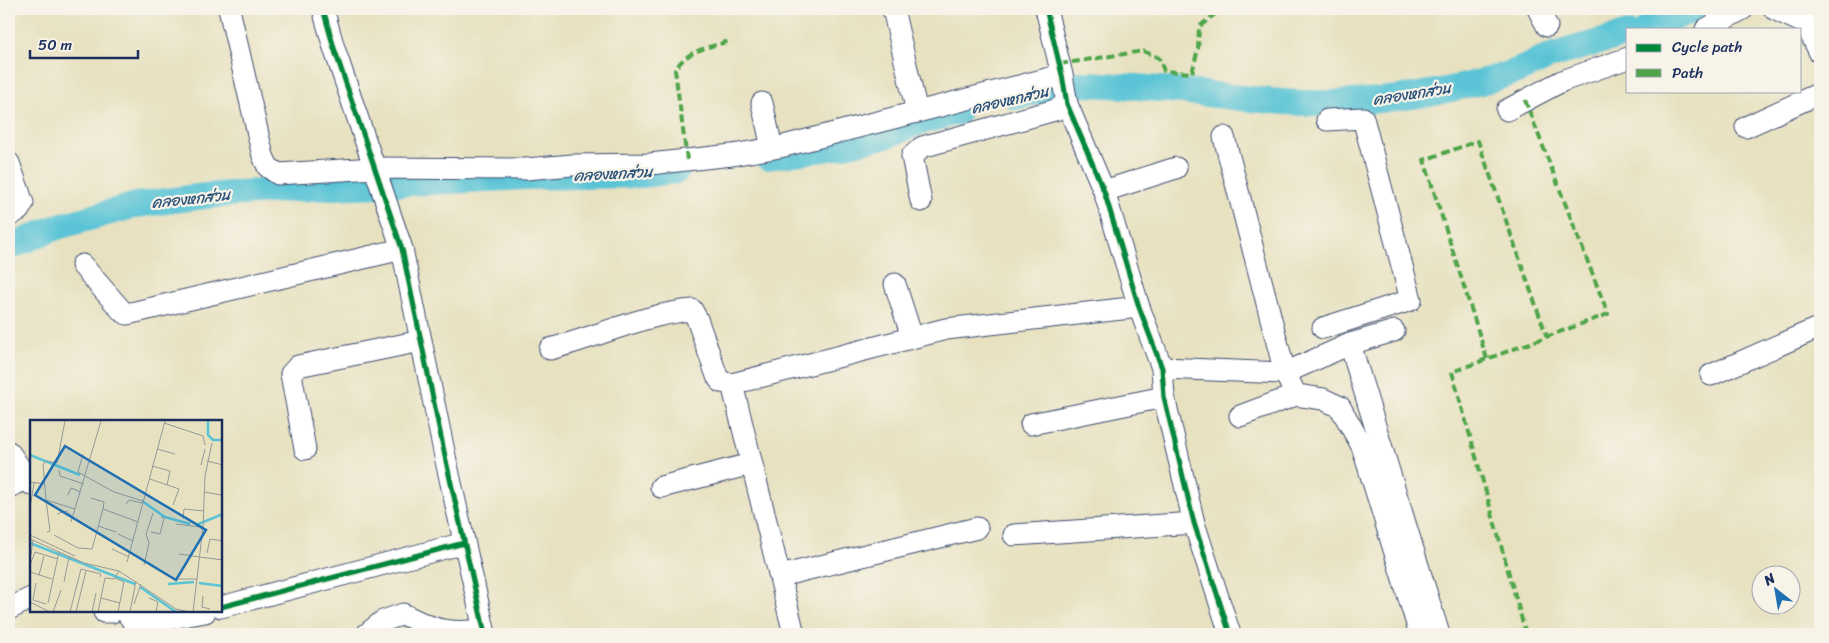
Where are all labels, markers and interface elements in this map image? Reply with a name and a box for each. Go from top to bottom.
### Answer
scale bar [30,28,138,60]
legend [1626,28,1802,92]
text: 50 m [38,32,73,58]
text: Cycle path [1672,34,1743,60]
text: Path [1672,60,1703,86]
water label: คลองหกส่วน [1371,75,1454,113]
water label: คลองหกส่วน [969,78,1053,122]
water label: คลองหกส่วน [573,159,655,189]
water label: คลองหกส่วน [150,182,233,216]
inset map [30,420,222,613]
north arrow [1752,566,1802,616]
text: N [1758,566,1780,593]

